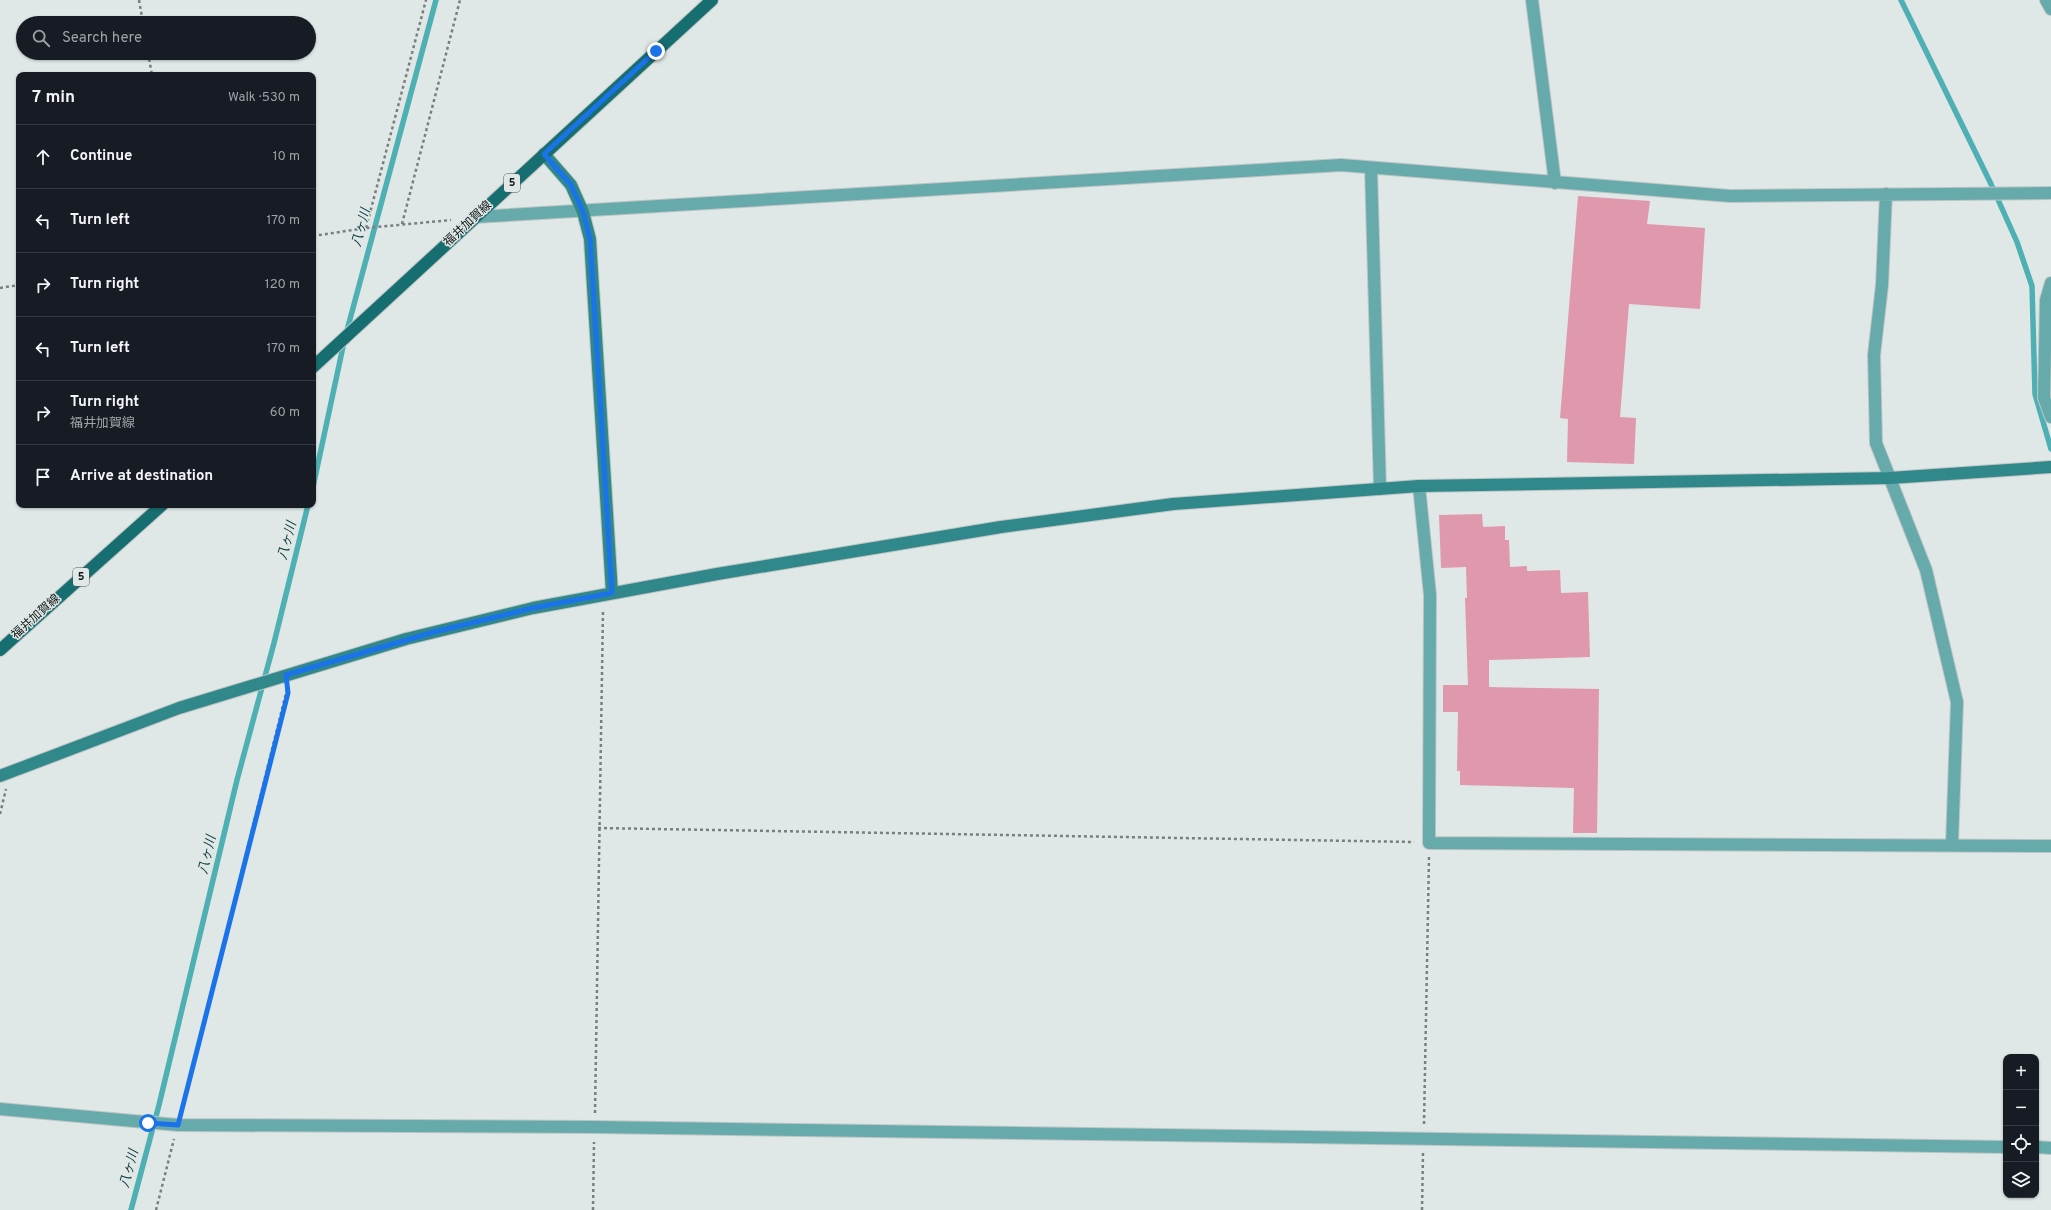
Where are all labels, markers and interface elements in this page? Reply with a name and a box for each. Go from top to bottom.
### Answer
search box [16,16,316,60]
icon: search [30,27,52,49]
text: Search here [62,29,142,48]
route end [647,42,665,60]
text: 7 min [32,87,75,109]
text: Walk · 530 m [228,90,300,106]
icon: ahead [32,146,54,168]
text: Continue [70,147,132,166]
text: 10 m [273,149,300,165]
road number: 5 [504,174,520,192]
street label: 福井加賀線 [441,198,495,250]
water label: 八ヶ川 [349,205,375,249]
icon: left [32,210,54,232]
text: Turn left [70,211,130,230]
text: 170 m [266,213,300,229]
icon: right [32,274,54,296]
text: Turn right [70,275,139,294]
text: 120 m [265,277,300,293]
icon: left [32,338,54,360]
text: Turn left [70,339,130,358]
text: 170 m [266,341,300,357]
text: Turn right [70,393,139,412]
icon: right [32,402,54,424]
text: 60 m [270,405,300,421]
text: 福井加賀線 [70,416,135,432]
icon: arrive [32,466,54,488]
text: Arrive at destination [70,467,213,486]
water label: 八ヶ川 [275,518,301,562]
road number: 5 [73,568,89,586]
street label: 福井加賀線 [8,591,64,643]
water label: 八ヶ川 [196,832,221,876]
map controls [2003,1054,2039,1198]
button: + [2003,1054,2039,1090]
button: − [2003,1090,2039,1126]
route start [139,1114,157,1132]
button: locate [2003,1126,2039,1162]
water label: 八ヶ川 [117,1146,143,1190]
button: layers [2003,1162,2039,1198]

